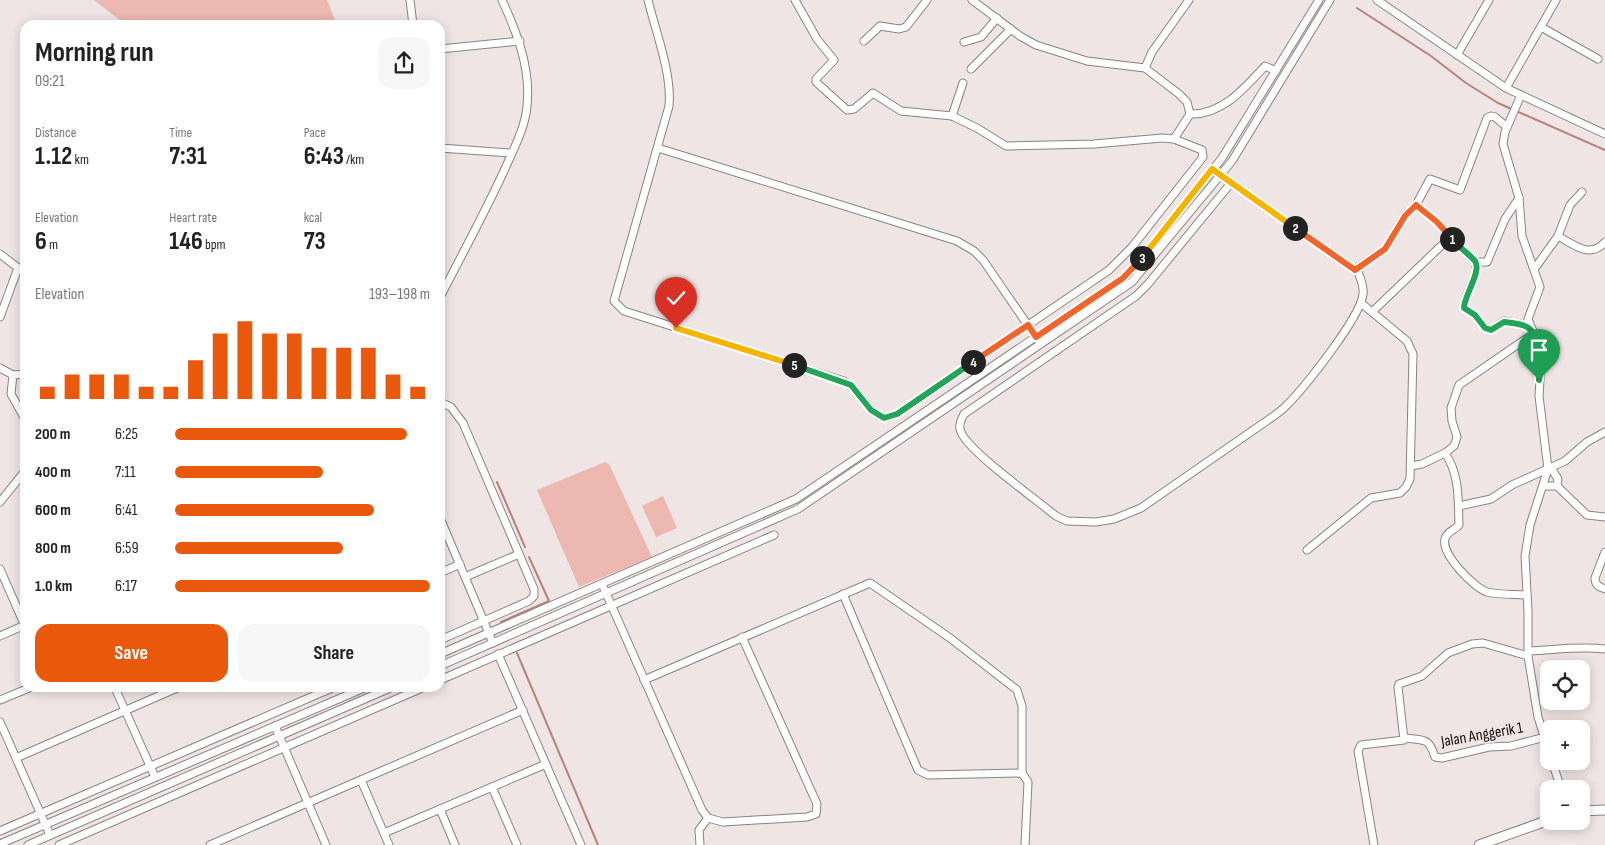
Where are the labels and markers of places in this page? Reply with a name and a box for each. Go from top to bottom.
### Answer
pin: 2 [1282,216,1308,240]
pin: 1 [1440,226,1464,252]
pin: 3 [1130,246,1154,270]
pin [655,277,697,328]
pin [1518,329,1560,380]
pin: 4 [960,350,986,374]
pin: 5 [782,352,806,378]

